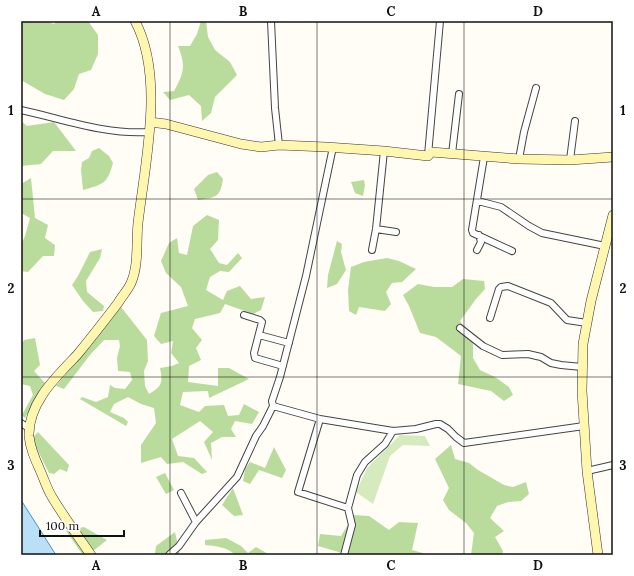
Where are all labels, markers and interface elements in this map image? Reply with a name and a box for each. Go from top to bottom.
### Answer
text: A [92,3,101,20]
text: B [239,3,248,20]
text: C [387,3,396,20]
text: D [533,3,543,20]
text: 1 [8,102,14,119]
text: 1 [620,102,626,119]
text: 2 [8,280,15,297]
text: 2 [620,280,627,297]
text: 3 [7,457,15,474]
text: 3 [619,457,627,474]
scale bar [40,512,124,538]
text: 100 m [46,518,79,533]
text: A [92,557,101,574]
text: B [239,557,248,574]
text: C [387,557,396,574]
text: D [533,557,543,574]

